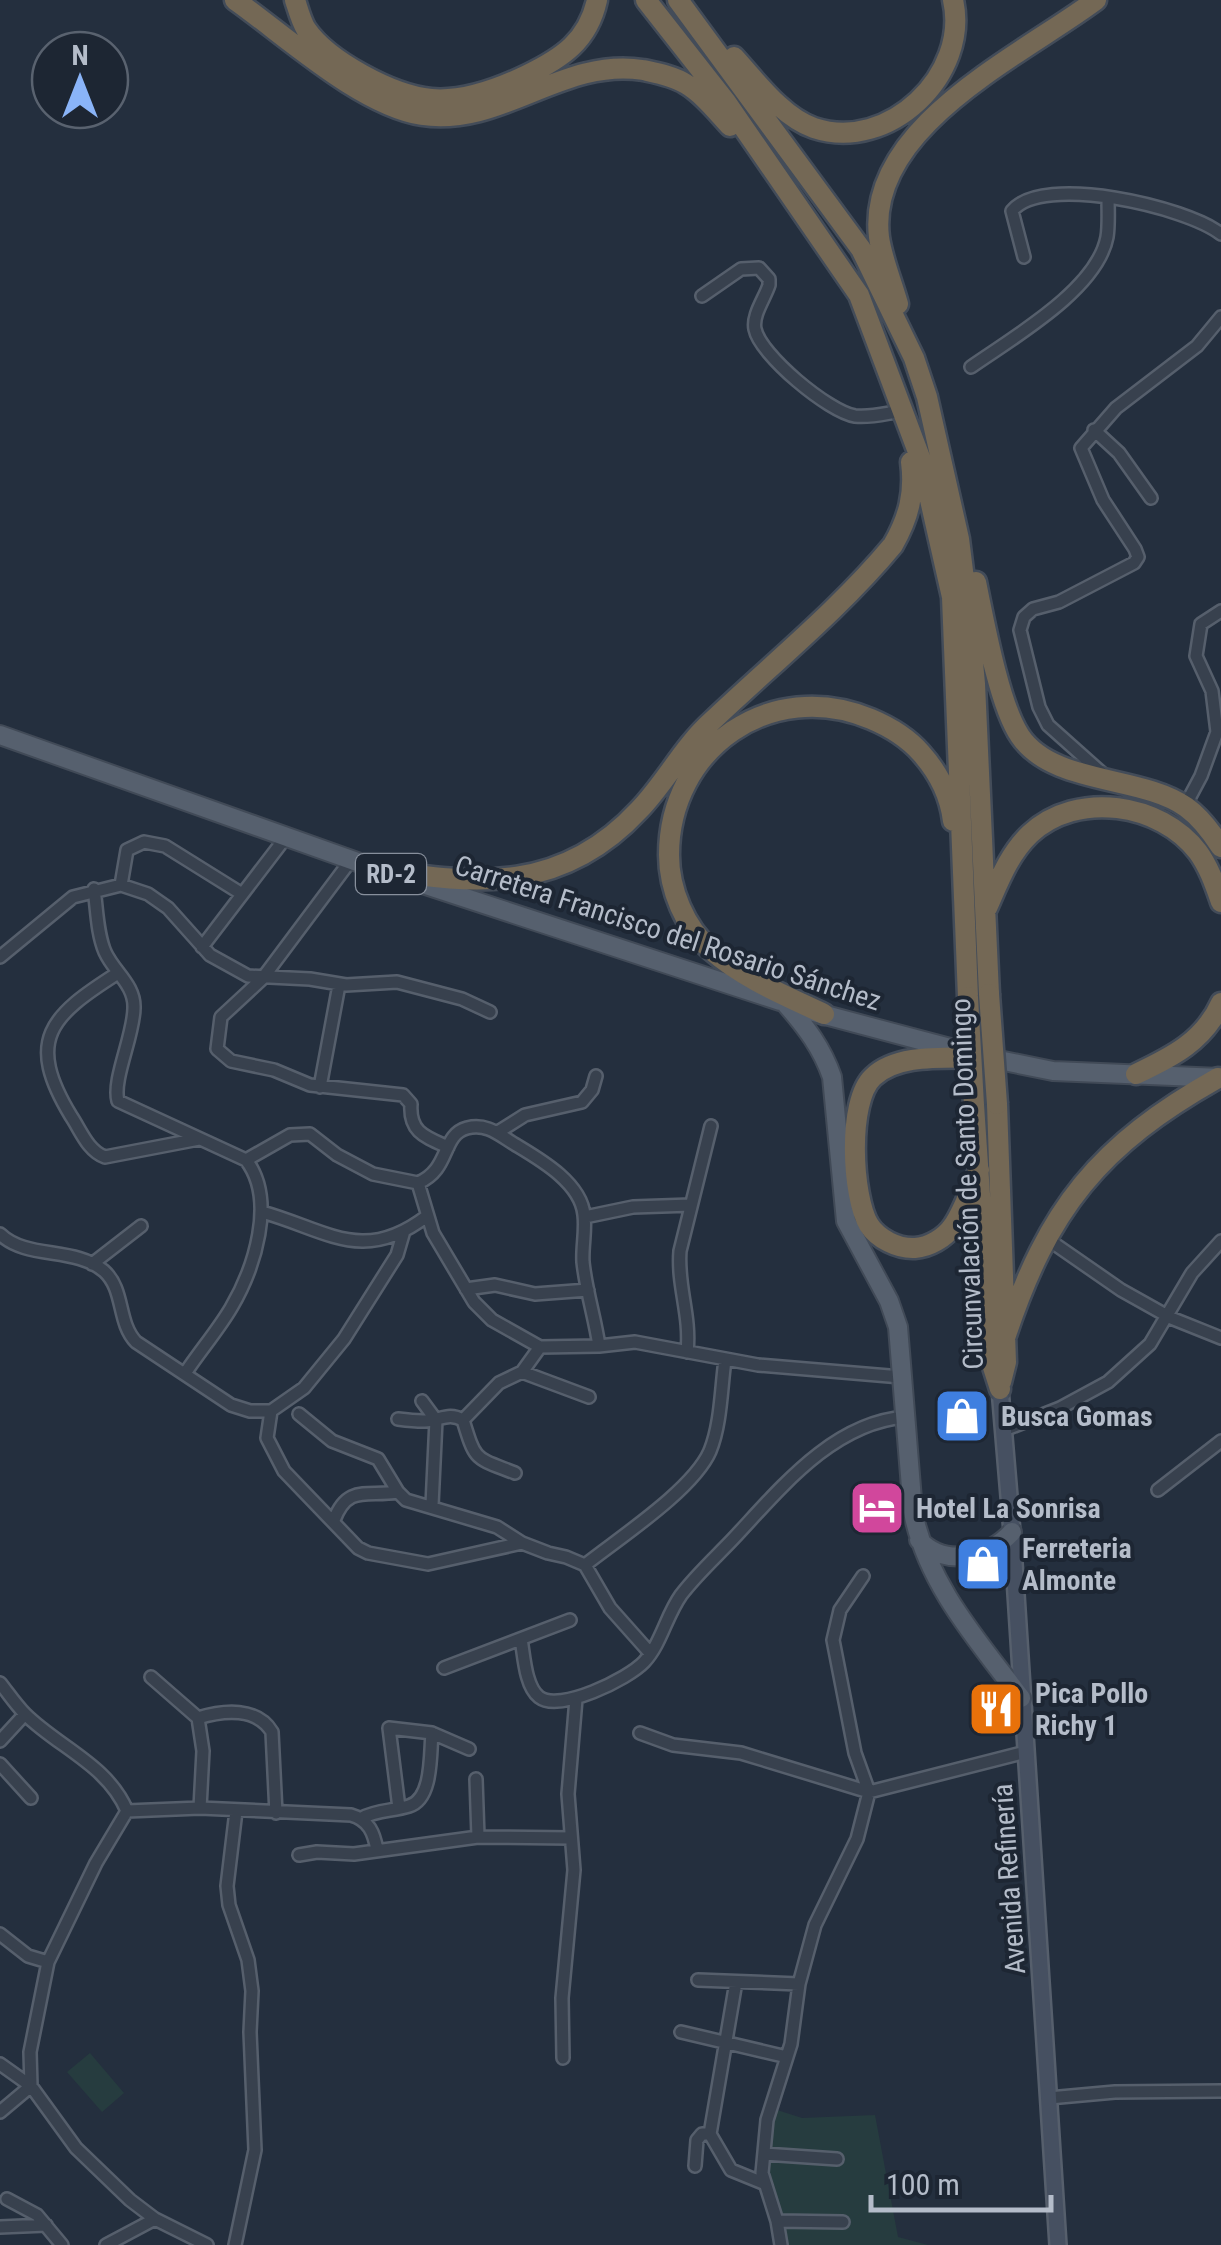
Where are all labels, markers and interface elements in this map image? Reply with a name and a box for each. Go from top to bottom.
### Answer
north arrow [30,30,130,130]
text: N [71,39,89,72]
street label: Carretera Francisco del Rosario Sánchez [451,848,885,1018]
road number: RD-2 [356,854,426,894]
street label: Circunvalación de Santo Domingo [944,998,990,1370]
shop icon: Busca Gomas [932,1386,992,1446]
place label: Busca Gomas [1001,1400,1153,1433]
hotel icon: Hotel La Sonrisa [847,1478,907,1538]
place label: Hotel La Sonrisa [916,1492,1101,1525]
place label: Ferreteria Almonte [1022,1532,1132,1597]
shop icon: Ferreteria Almonte [953,1534,1013,1594]
place label: Pica Pollo Richy 1 [1035,1677,1148,1742]
restaurant icon: Pica Pollo Richy 1 [966,1679,1026,1739]
street label: Avenida Refinería [986,1783,1032,1975]
scale bar [871,2150,1051,2212]
text: 100 m [886,2167,960,2202]

